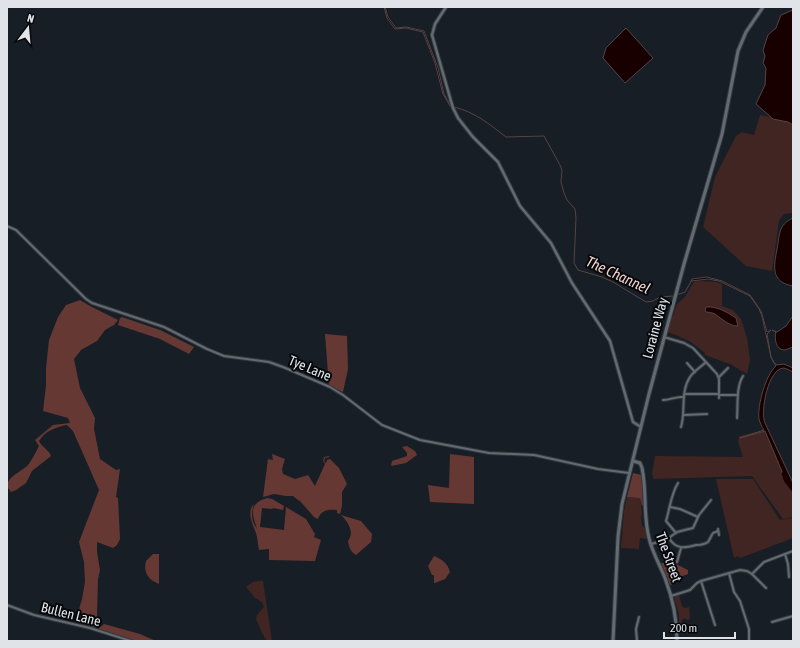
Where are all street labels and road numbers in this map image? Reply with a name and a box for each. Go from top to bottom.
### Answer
street label: Loraine Way [639,295,671,360]
street label: Tye Lane [286,352,334,384]
street label: The Street [653,530,685,584]
street label: Bullen Lane [40,599,102,629]

